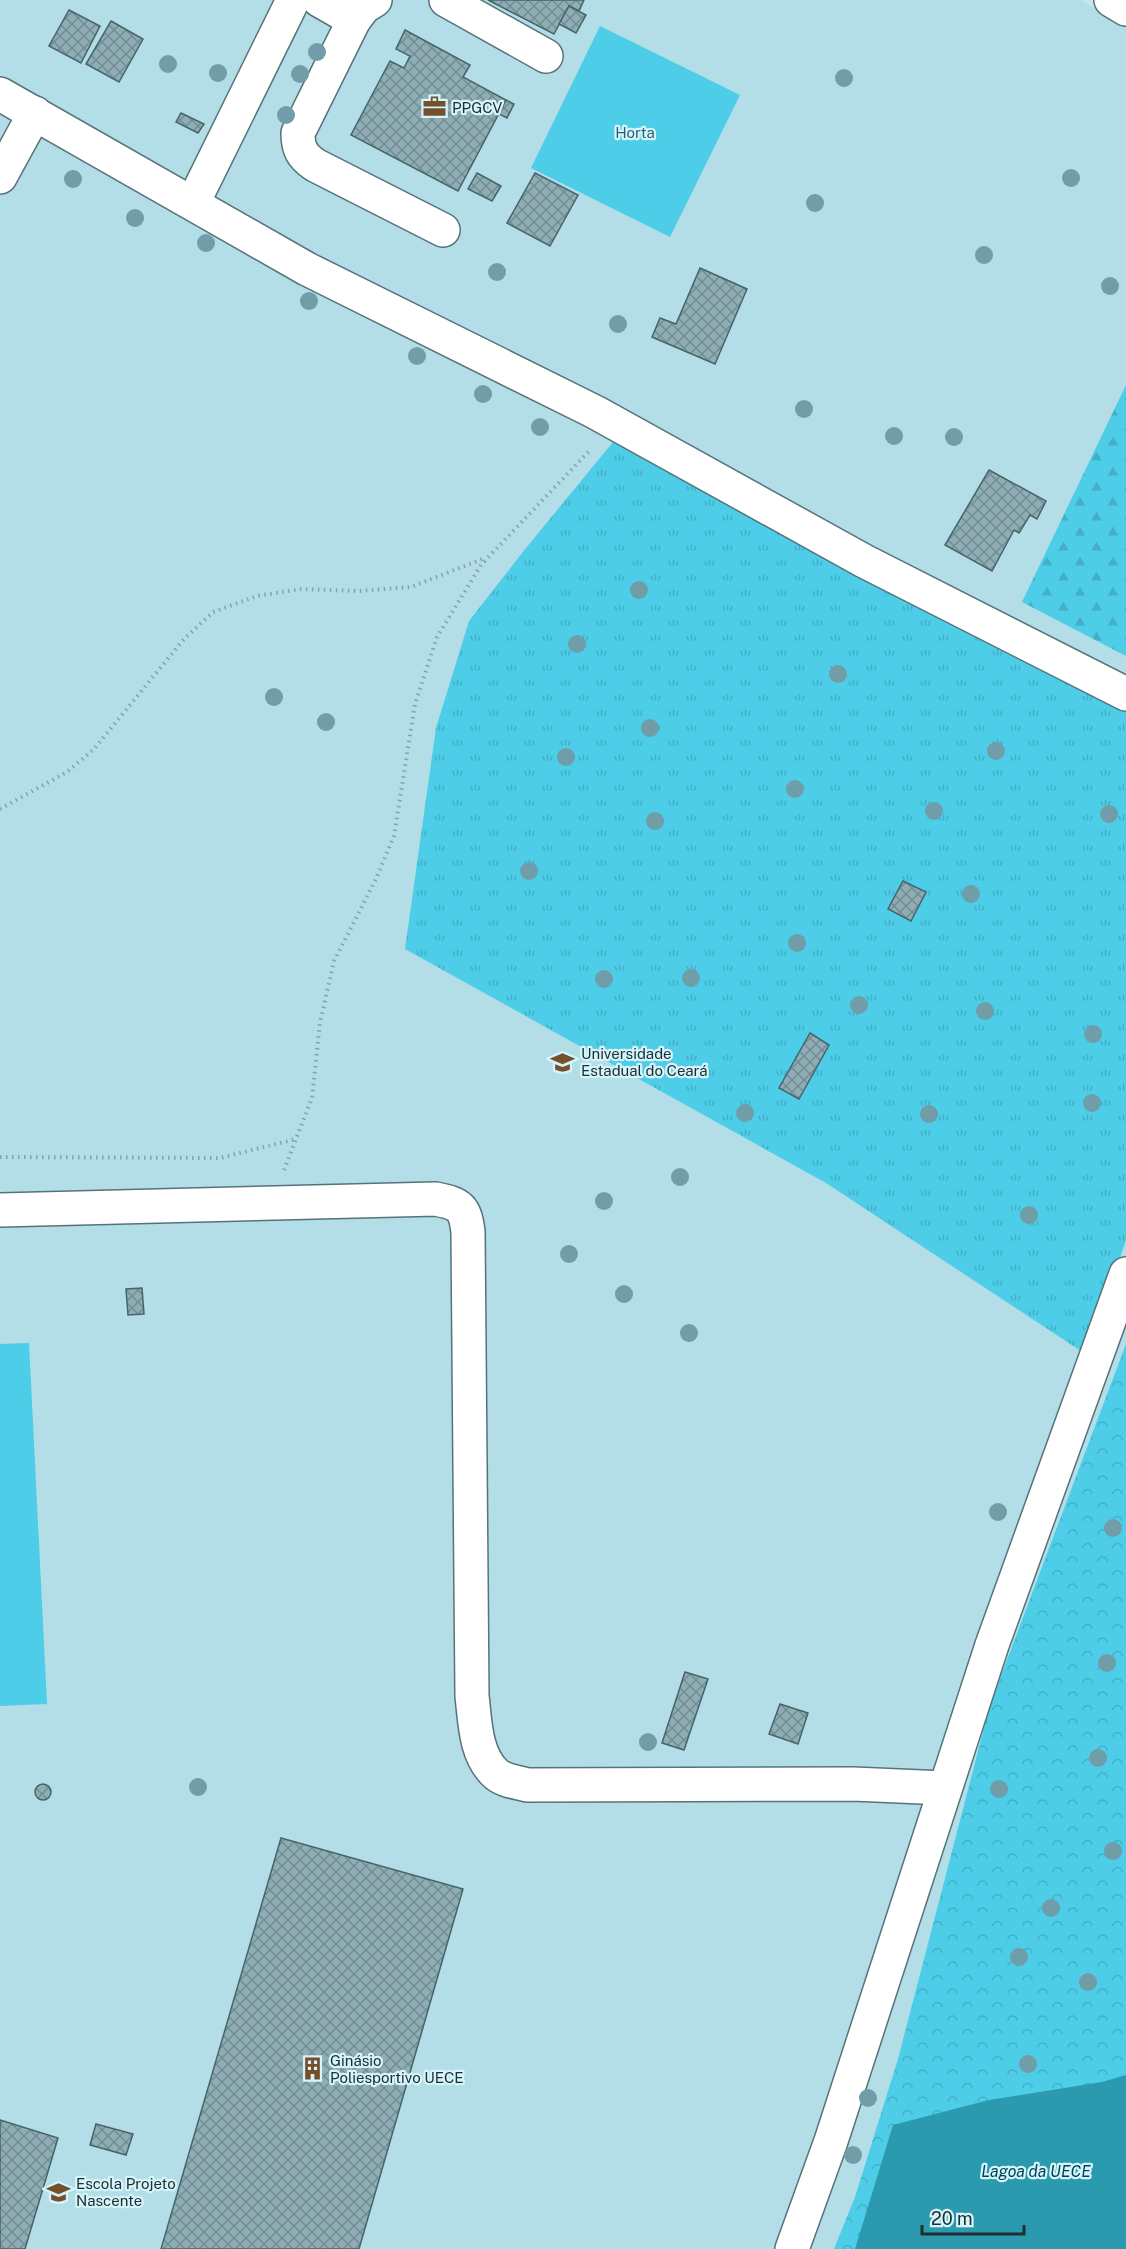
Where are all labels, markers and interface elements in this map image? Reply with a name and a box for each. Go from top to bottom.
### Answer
office icon: PPGCV [421,94,447,120]
place label: PPGCV [452,99,502,116]
park label: Horta [615,124,655,141]
place label: Universidade Estadual do Ceará [581,1045,707,1079]
school or university icon: Universidade Estadual do Ceará [550,1049,576,1075]
place label: Ginásio Poliesportivo UECE [330,2052,464,2086]
building icon: Ginásio Poliesportivo UECE [299,2056,325,2082]
water label: Lagoa da UECE [981,2162,1091,2181]
place label: Escola Projeto Nascente [76,2175,176,2209]
school or university icon: Escola Projeto Nascente [45,2179,71,2205]
scale bar [922,2198,1024,2236]
text: 20 m [931,2208,973,2229]

